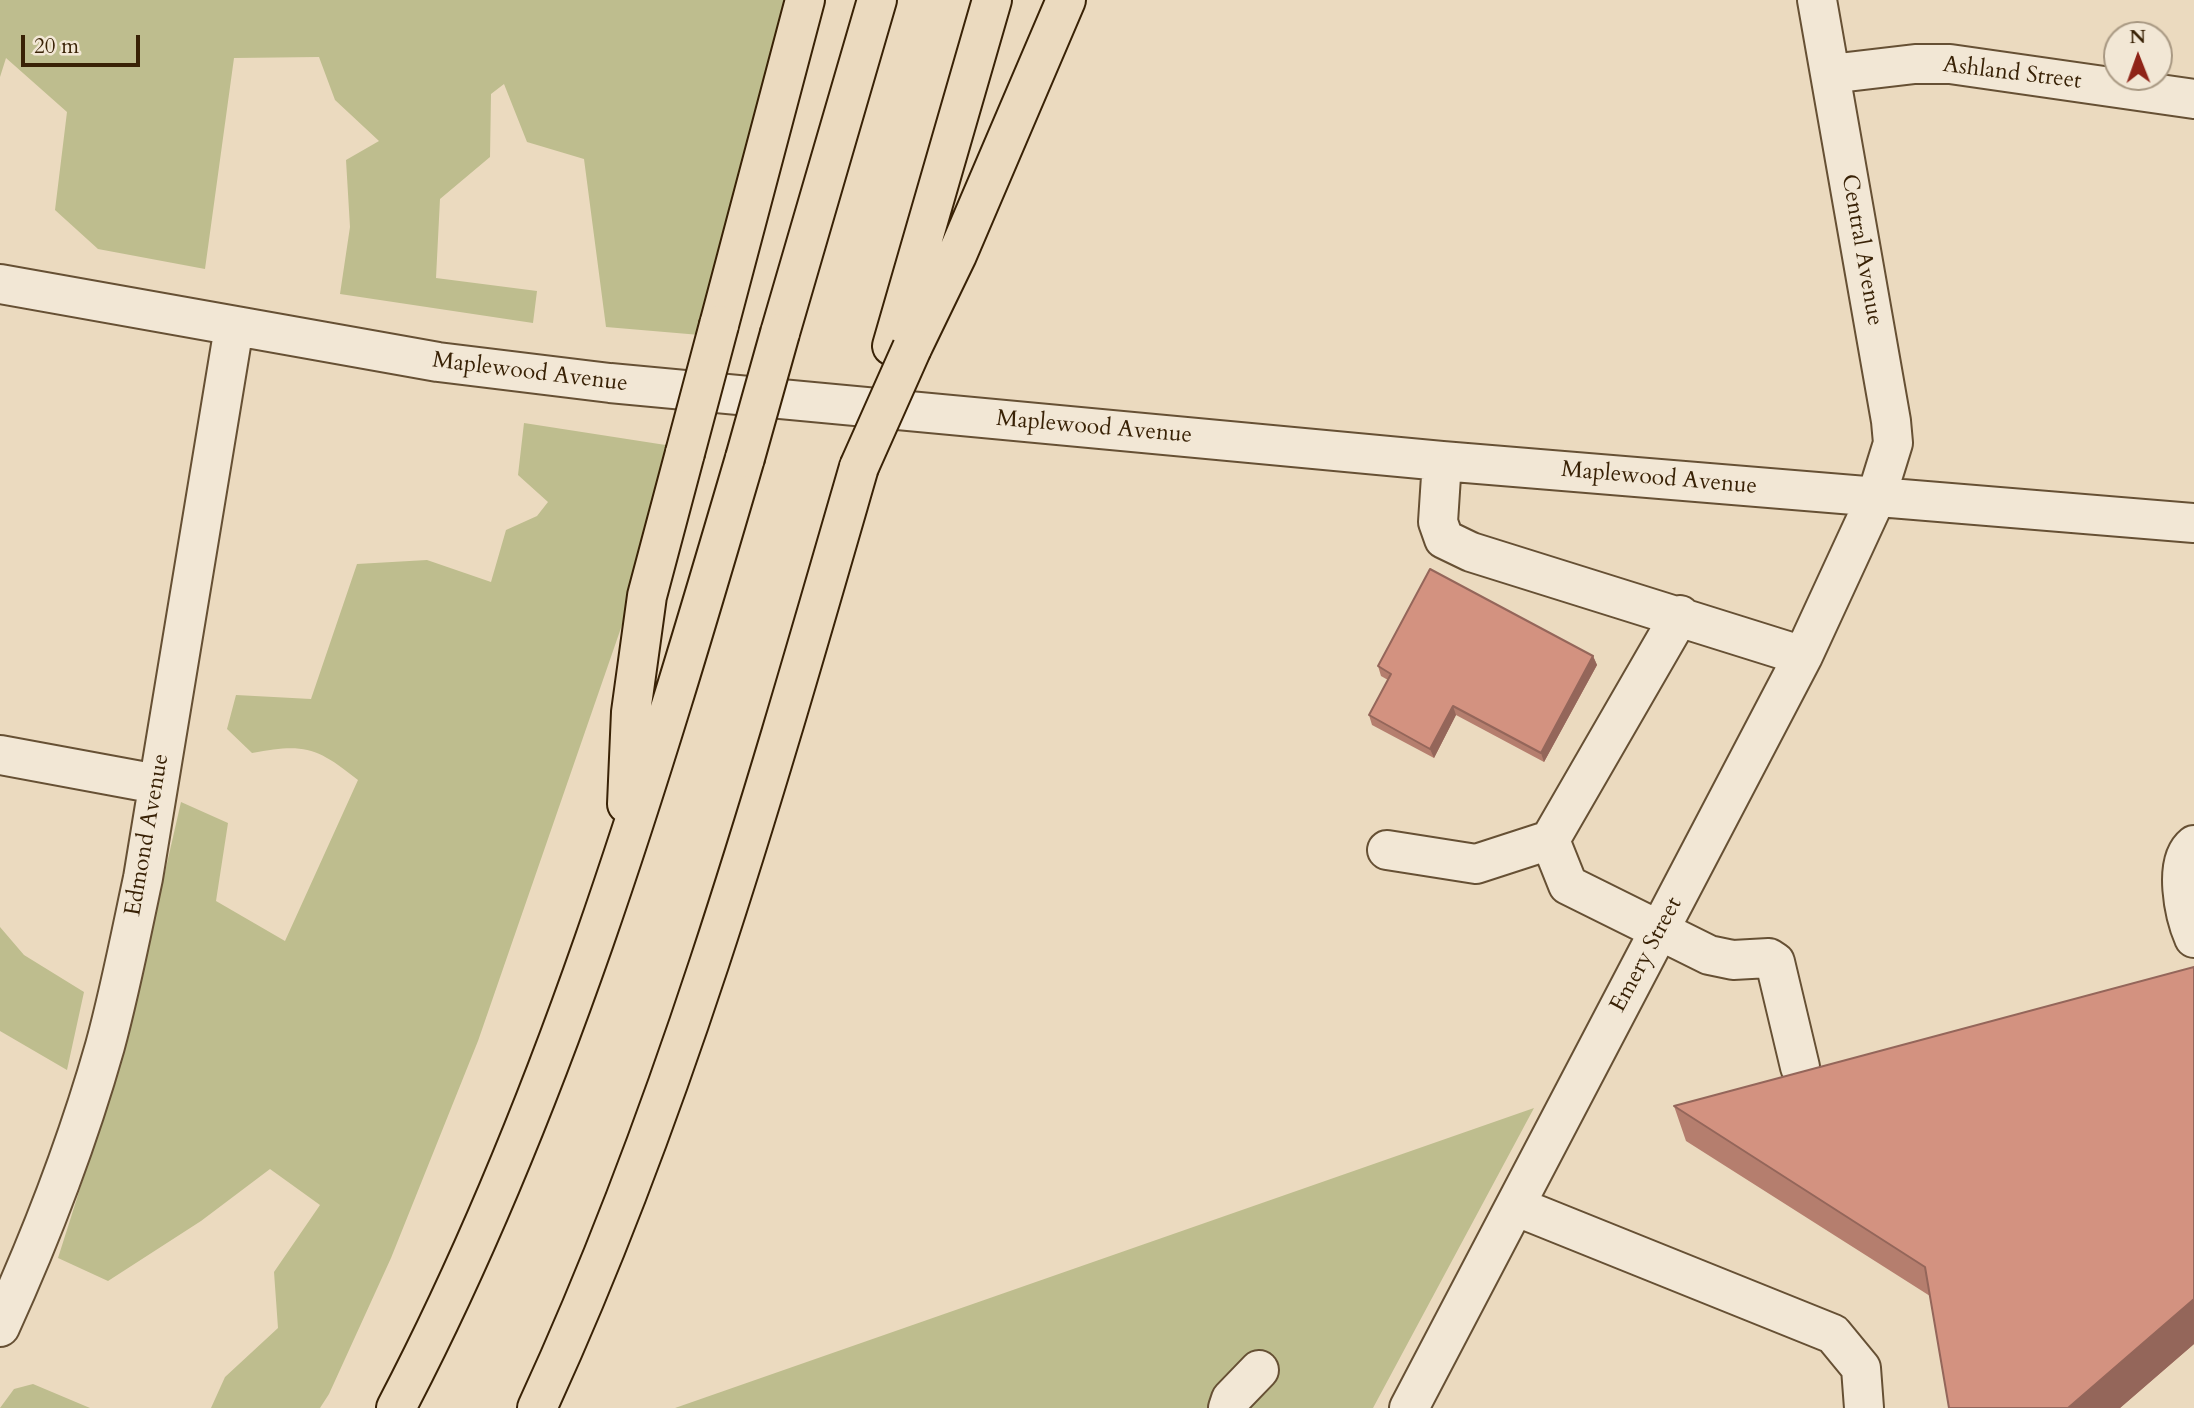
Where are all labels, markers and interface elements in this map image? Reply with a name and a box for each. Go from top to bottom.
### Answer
scale bar [24,21,144,65]
north arrow [2103,21,2173,91]
text: N [2129,24,2146,50]
text: 20 m [34,32,79,61]
street label: Ashland Street [1941,52,2083,96]
street label: Central Avenue [1834,172,1888,328]
street label: Maplewood Avenue [431,347,629,399]
street label: Maplewood Avenue [995,406,1193,450]
street label: Maplewood Avenue [1560,457,1758,501]
street label: Edmond Avenue [120,752,176,918]
street label: Emery Street [1605,893,1689,1017]

